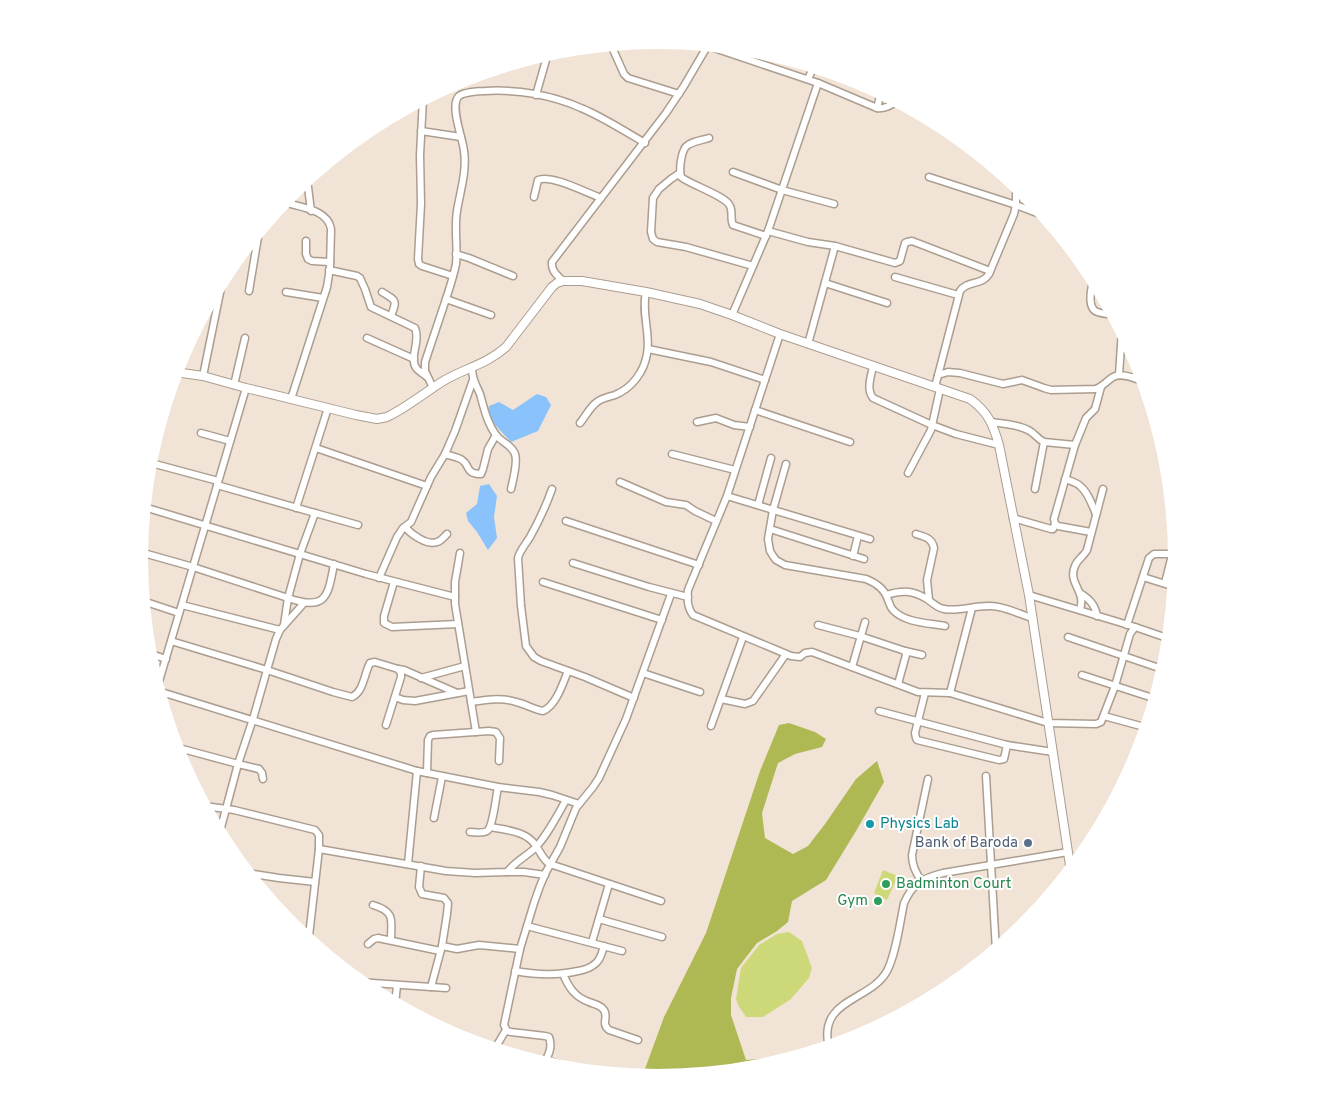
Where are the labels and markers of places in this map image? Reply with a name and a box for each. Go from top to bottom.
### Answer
place label: Physics Lab [880,815,959,834]
marker: Physics Lab [864,818,876,830]
place label: Bank of Baroda [915,834,1018,853]
marker: Bank of Baroda [1022,837,1034,849]
place label: Badminton Court [896,875,1011,894]
marker: Badminton Court [880,878,892,890]
place label: Gym [837,892,868,911]
marker: Gym [872,895,884,907]

